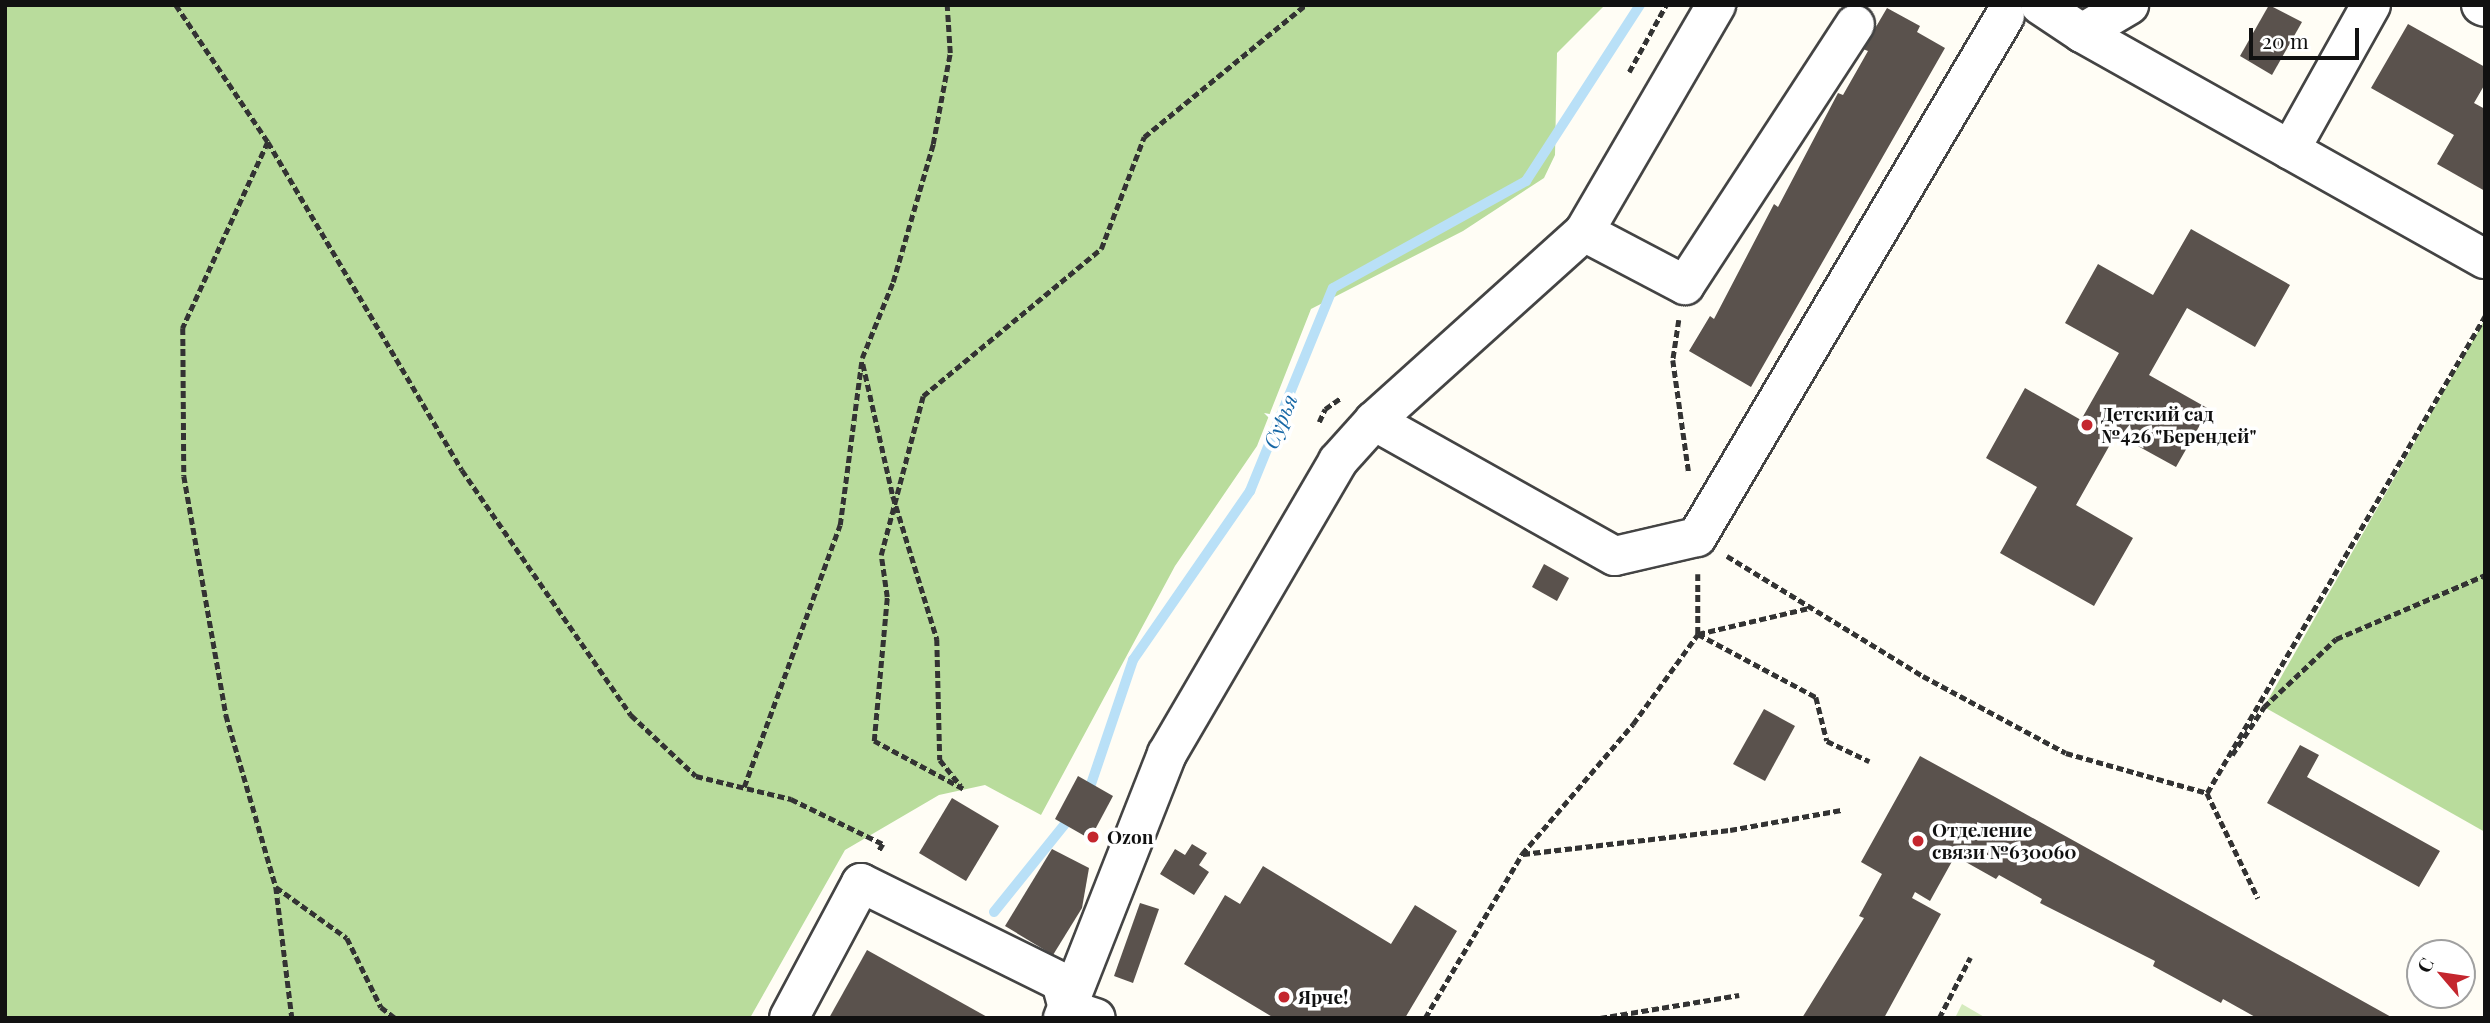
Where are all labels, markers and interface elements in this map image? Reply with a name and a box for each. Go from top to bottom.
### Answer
scale bar [2252,14,2362,58]
text: 20 m [2262,26,2309,54]
water label: Сурья [1257,390,1301,452]
place label: Детский сад №426 "Берендей" [2101,403,2257,447]
marker: Детский сад №426 "Берендей" [2079,417,2095,433]
place label: Отделение связи №630060 [1932,819,2076,863]
place label: Ozon [1107,826,1153,848]
marker: Ozon [1085,829,1101,845]
marker: Отделение связи №630060 [1910,833,1926,849]
north arrow [2406,939,2476,1009]
text: С [2410,953,2439,977]
place label: Ярче! [1298,986,1348,1008]
marker: Ярче! [1276,989,1292,1005]

